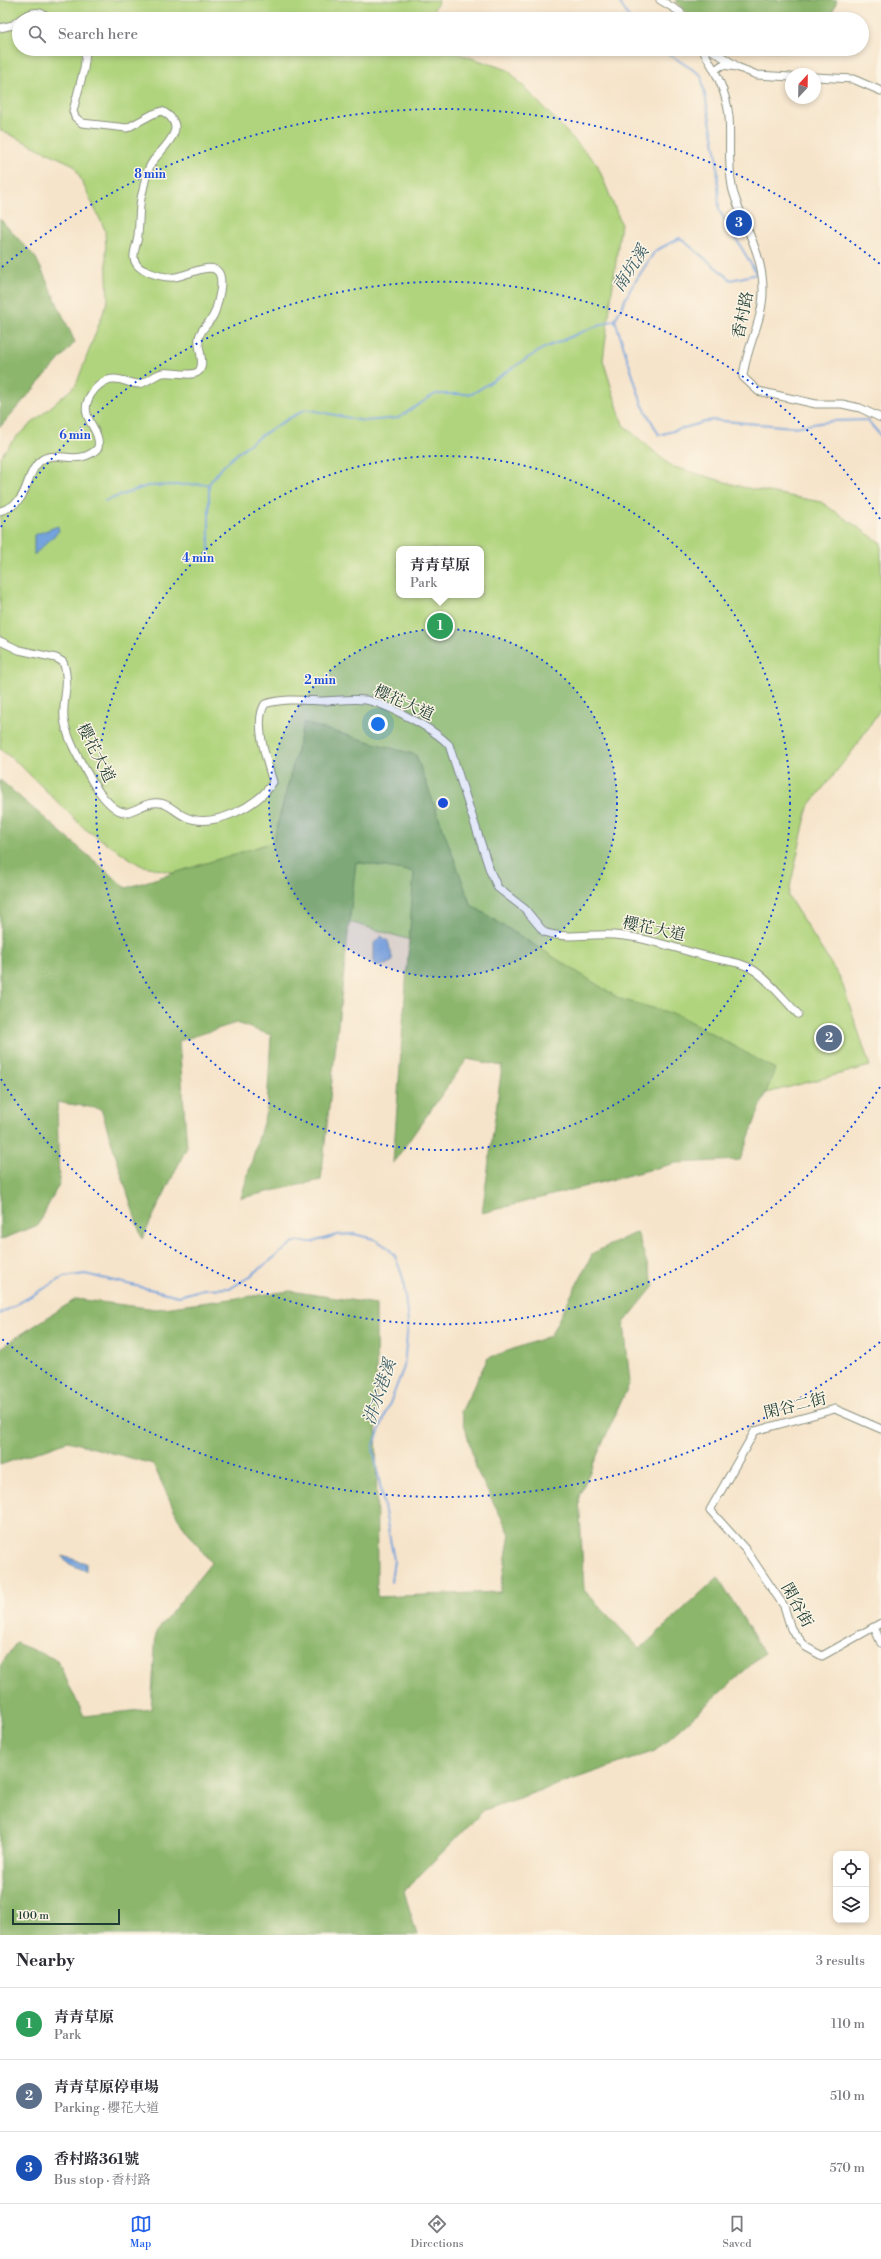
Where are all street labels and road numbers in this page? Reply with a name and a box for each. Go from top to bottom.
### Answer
street label: 香村路 [728,289,758,341]
street label: 櫻花大道 [371,681,437,725]
street label: 櫻花大道 [73,720,119,786]
street label: 櫻花大道 [621,913,687,945]
street label: 閑谷二街 [762,1389,828,1423]
street label: 閑谷街 [777,1579,817,1631]

